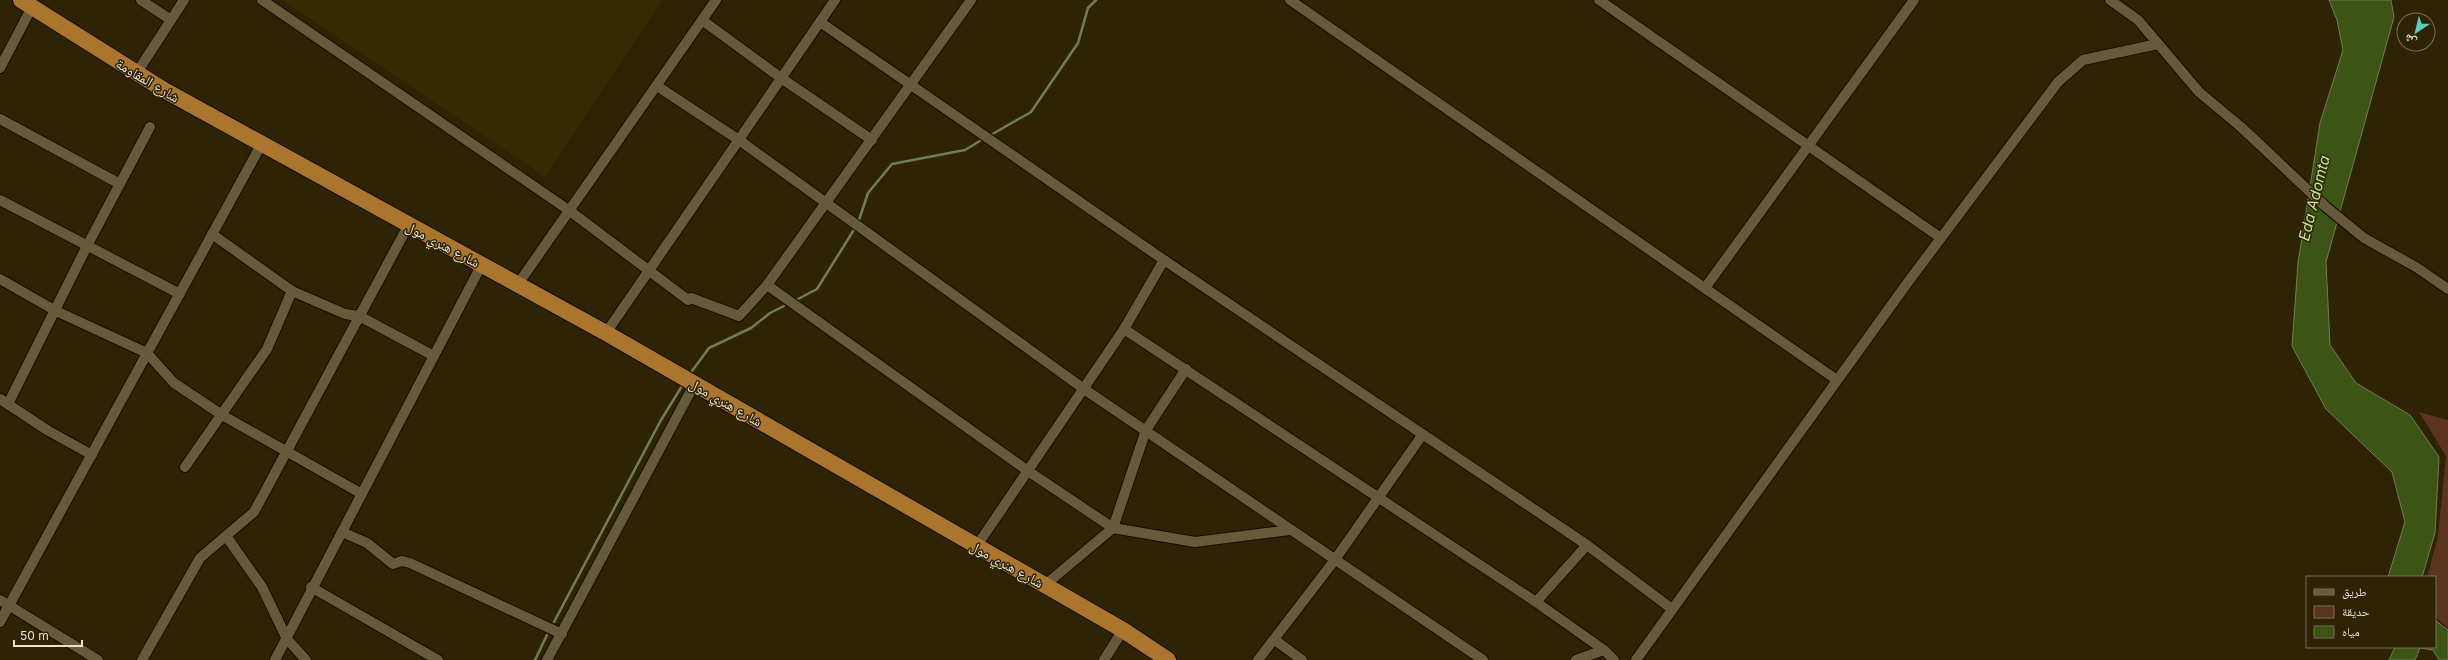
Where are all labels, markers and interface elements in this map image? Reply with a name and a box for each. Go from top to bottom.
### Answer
north arrow [2396,12,2436,52]
text: ش [2401,30,2420,49]
street label: شارع المقاومة [112,54,183,107]
water label: Eda Adomta [2294,153,2334,243]
street label: شارع هنري مول [401,217,483,274]
street label: شارع هنري مول [685,374,765,433]
street label: شارع هنري مول [966,537,1047,594]
legend [2306,576,2436,648]
text: طريق [2342,584,2367,599]
text: حديقة [2342,604,2370,619]
scale bar [14,622,82,648]
text: مياه [2342,624,2360,639]
text: 50 m [20,628,49,643]

